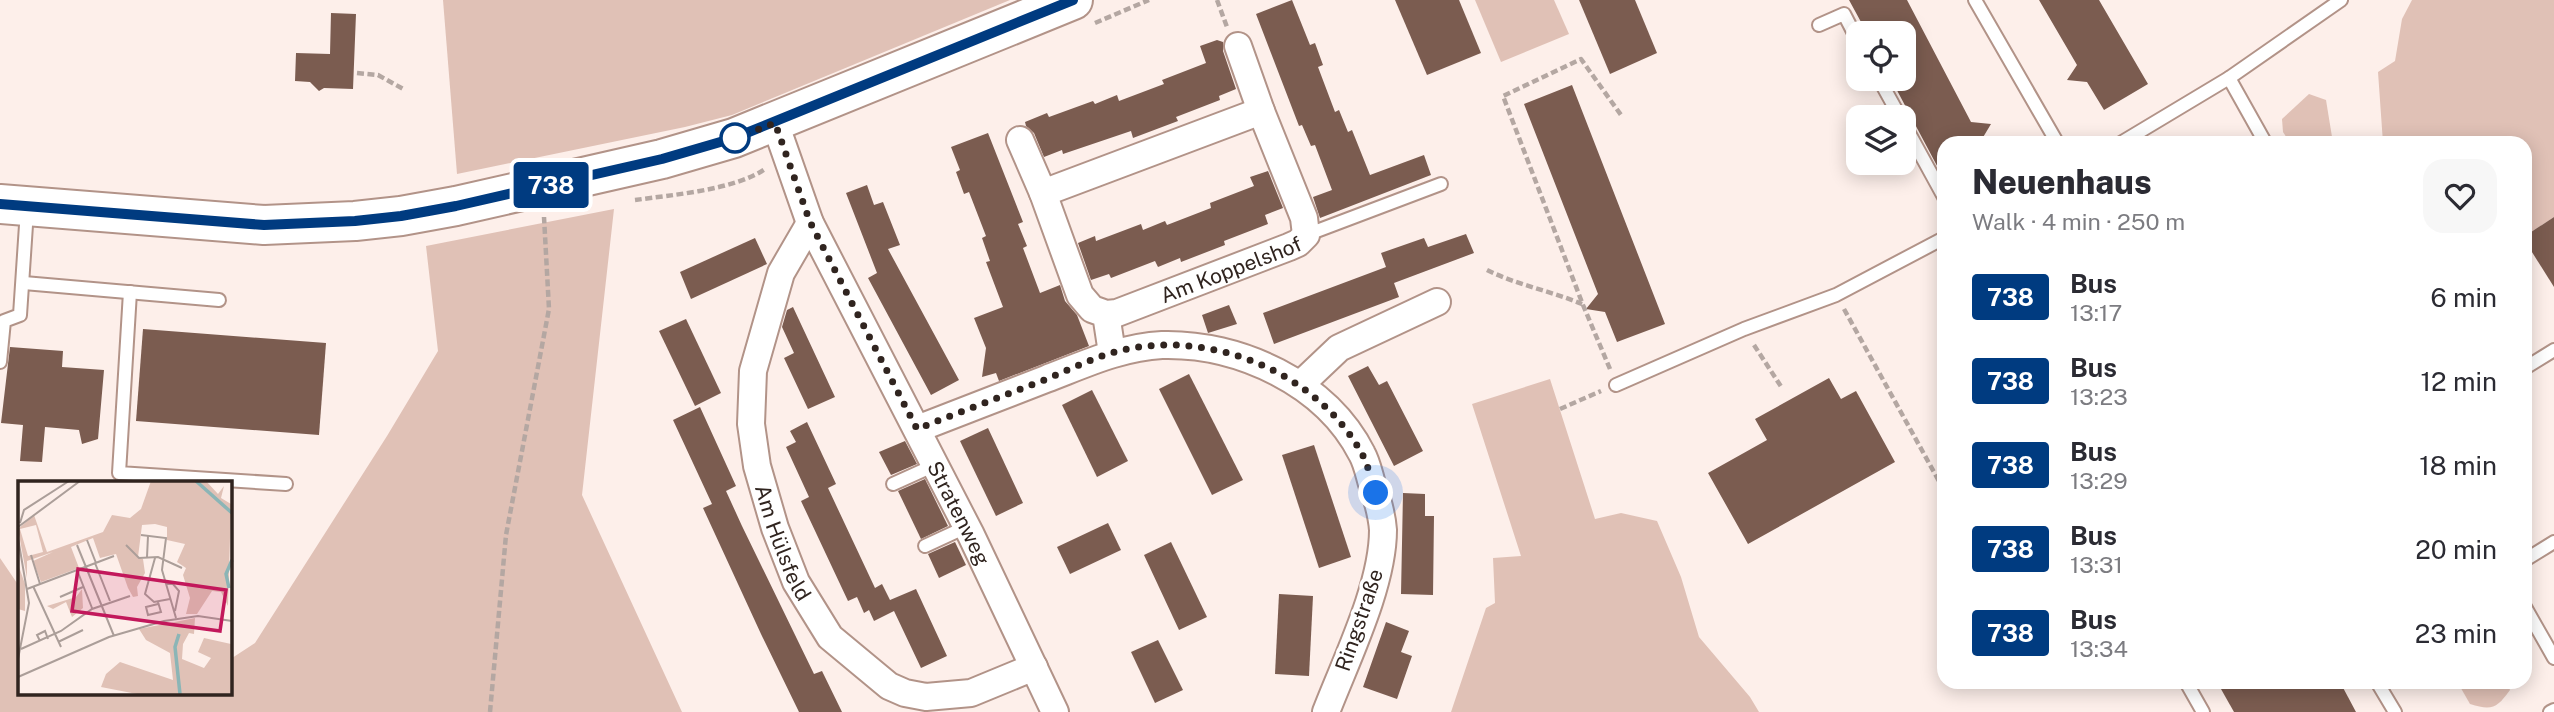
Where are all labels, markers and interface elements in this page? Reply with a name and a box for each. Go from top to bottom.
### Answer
map controls [1846,21,1916,175]
button: locate [1846,21,1916,91]
button: layers [1846,105,1916,175]
unlabelled marker [720,123,750,153]
button: heart [2423,159,2497,233]
line badge: 738 [511,162,591,208]
text: Neuenhaus [1972,163,2152,201]
text: 738 [528,171,574,199]
text: Walk · 4 min · 250 m [1972,208,2185,235]
street label: Am Koppelshof [1157,231,1305,308]
text: Bus [2070,268,2117,299]
text: 6 min [2430,282,2497,313]
text: 738 [1987,283,2034,311]
text: 13:17 [2070,299,2122,326]
text: Bus [2070,352,2117,383]
text: 12 min [2421,366,2497,397]
text: 738 [1987,367,2034,395]
text: 13:23 [2070,383,2128,410]
text: Bus [2070,436,2117,467]
text: 18 min [2419,450,2497,481]
text: 738 [1987,451,2034,479]
street label: Stratenweg [922,457,996,569]
text: 13:29 [2070,467,2128,494]
your location [1358,475,1393,510]
inset map [18,481,231,694]
street label: Am Hülsfeld [751,482,817,605]
text: Bus [2070,520,2117,551]
text: 20 min [2415,534,2497,565]
text: 738 [1987,535,2034,563]
text: 13:31 [2070,551,2123,578]
street label: Ringstraße [1330,566,1388,674]
text: Bus [2070,604,2117,635]
text: 23 min [2415,618,2497,649]
text: 738 [1987,619,2034,647]
text: 13:34 [2070,635,2128,662]

